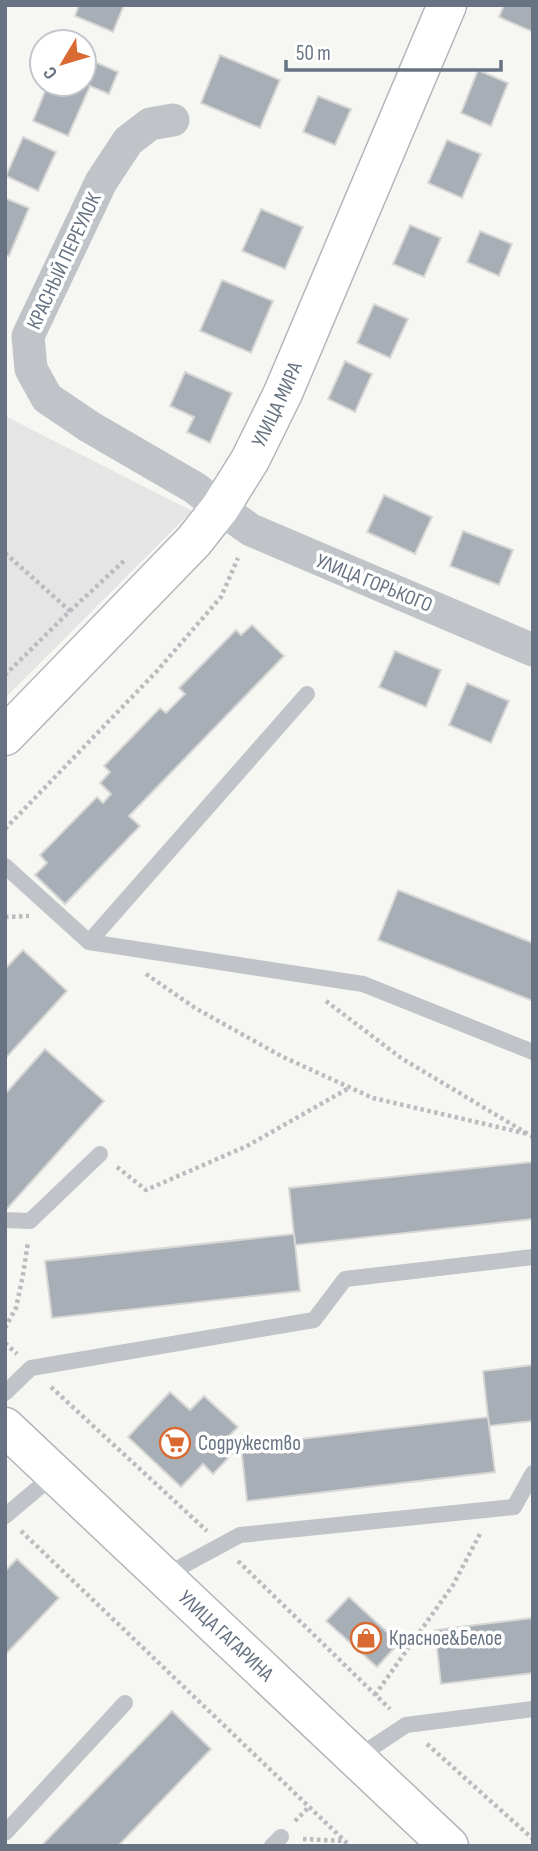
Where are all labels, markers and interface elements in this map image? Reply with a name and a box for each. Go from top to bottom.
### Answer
north arrow [28,28,98,98]
scale bar [286,28,501,72]
text: 50 m [296,41,331,66]
text: С [39,61,63,83]
street label: КРАСНЫЙ ПЕРЕУЛОК [21,188,107,333]
street label: УЛИЦА МИРА [246,357,308,451]
street label: УЛИЦА ГОРЬКОГО [312,548,436,618]
supermarket icon: Содружество [158,1426,192,1460]
place label: Содружество [198,1431,301,1456]
street label: УЛИЦА ГАГАРИНА [173,1585,280,1687]
shop icon: Красное&Белое [349,1621,383,1655]
place label: Красное&Белое [389,1626,502,1651]

